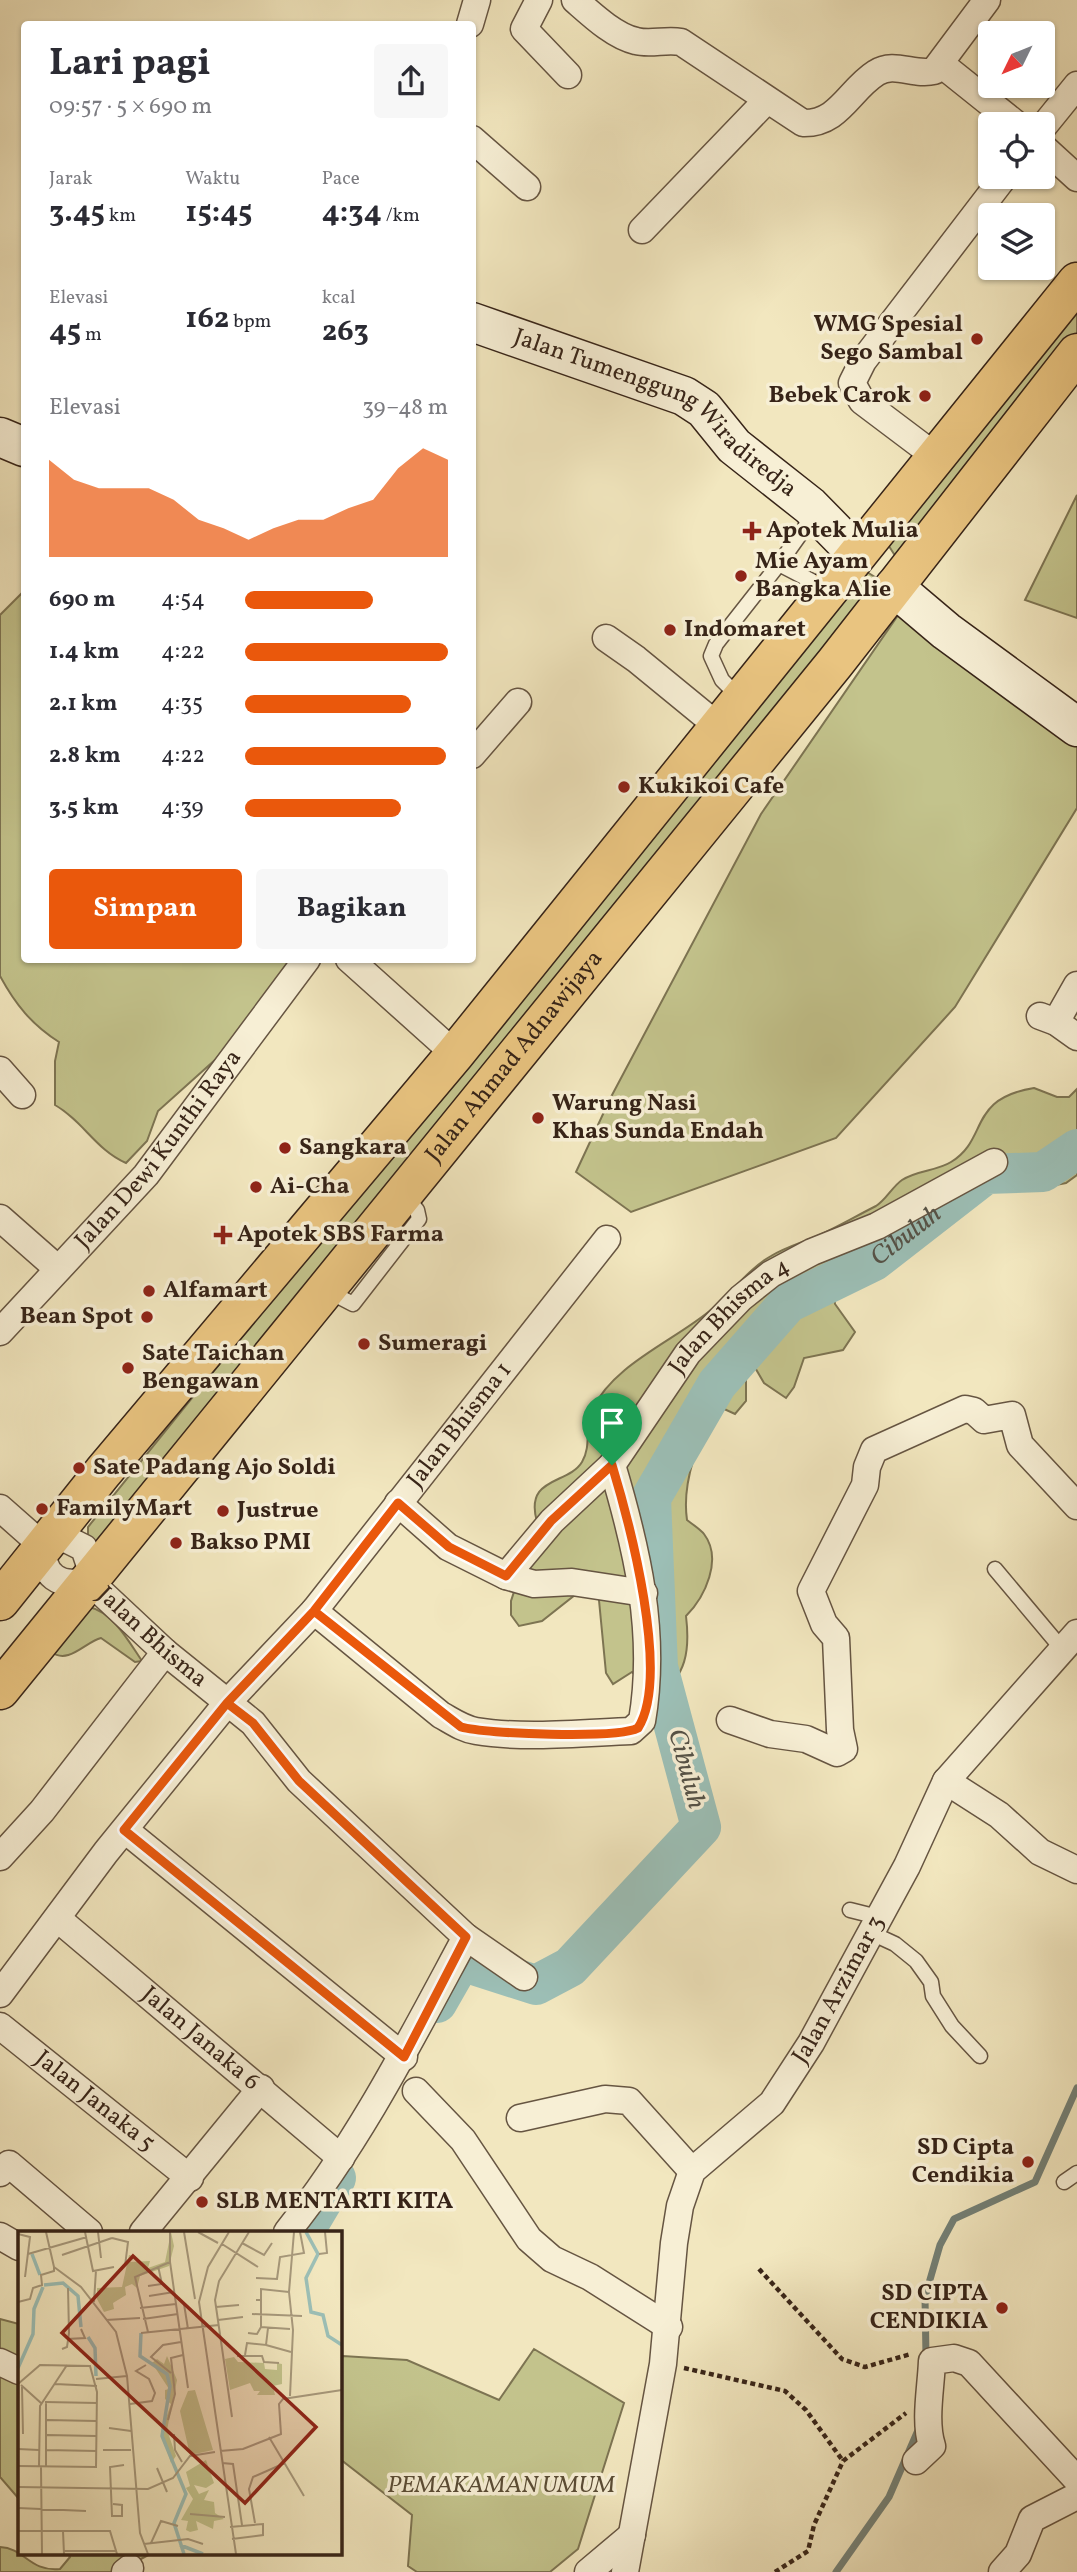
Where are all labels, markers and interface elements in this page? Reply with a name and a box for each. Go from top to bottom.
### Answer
north arrow [978,21,1055,98]
map controls [978,21,1055,280]
text: Lari pagi [49,38,211,91]
button: share [374,44,448,118]
text: 09:57 · 5 × 690 m [49,91,212,123]
button: locate [978,112,1055,189]
text: Jarak [49,166,93,192]
text: Waktu [185,166,240,192]
text: Pace [322,166,360,192]
text: 3.45 [49,192,105,234]
text: 15:45 [185,192,253,234]
text: 4:34 [322,192,382,234]
text: km [105,203,136,229]
text: /km [382,203,420,229]
button: layers [978,203,1055,280]
text: Elevasi [49,285,108,311]
text: kcal [322,285,355,311]
text: 162 [185,298,229,340]
place label: WMG Spesial Sego Sambal [813,308,963,370]
text: bpm [229,309,271,335]
text: 45 [49,311,81,353]
text: 263 [322,311,369,353]
street label: Jalan Tumenggung Wiradiredja [509,321,804,506]
text: m [81,322,102,348]
marker: WMG Spesial Sego Sambal [969,331,985,347]
place label: Bebek Carok [769,379,911,413]
marker: Bebek Carok [917,388,933,404]
text: Elevasi [49,392,121,424]
text: 39–48 m [362,392,448,424]
place label: Apotek Mulia [766,514,919,548]
marker: Apotek Mulia [744,523,760,539]
place label: Mie Ayam Bangka Alie [755,545,891,607]
marker: Mie Ayam Bangka Alie [733,568,749,584]
text: 690 m [49,584,116,616]
text: 4:54 [161,584,205,616]
place label: Indomaret [684,613,806,647]
marker: Indomaret [662,622,678,638]
text: 1.4 km [49,636,120,668]
text: 4:22 [161,636,205,668]
text: 2.1 km [49,688,118,720]
text: 4:35 [161,688,203,720]
text: 2.8 km [49,740,121,772]
text: 4:22 [161,740,205,772]
place label: Kukikoi Cafe [638,770,784,804]
marker: Kukikoi Cafe [616,779,632,795]
text: 3.5 km [49,792,119,824]
text: 4:39 [161,792,203,824]
button: Simpan [49,869,242,949]
button: Bagikan [256,869,448,949]
street label: Jalan Ahmad Adnawijaya [418,943,612,1170]
street label: Jalan Dewi Kunthi Raya [68,1043,251,1258]
place label: Warung Nasi Khas Sunda Endah [552,1087,764,1149]
marker: Warung Nasi Khas Sunda Endah [530,1110,546,1126]
place label: Sangkara [299,1131,407,1165]
marker: Sangkara [277,1140,293,1156]
place label: Ai-Cha [270,1170,350,1204]
marker: Ai-Cha [248,1179,264,1195]
water label: Cibuluh [863,1197,949,1275]
place label: Apotek SBS Farma [237,1218,444,1252]
marker: Apotek SBS Farma [215,1227,231,1243]
street label: Jalan Bhisma 4 [661,1250,796,1382]
place label: Alfamart [163,1274,268,1308]
marker: Alfamart [141,1283,157,1299]
place label: Bean Spot [20,1300,133,1334]
marker: Bean Spot [139,1309,155,1325]
place label: Sumeragi [378,1327,487,1361]
marker: Sumeragi [356,1336,372,1352]
place label: Sate Taichan Bengawan [142,1337,285,1399]
street label: Jalan Bhisma 1 [400,1355,521,1496]
marker: Sate Taichan Bengawan [120,1360,136,1376]
pin [582,1393,642,1465]
icon: arrive [593,1404,631,1442]
place label: Sate Padang Ajo Soldi [93,1451,336,1485]
marker: Sate Padang Ajo Soldi [71,1460,87,1476]
place label: FamilyMart [56,1492,192,1526]
place label: Justrue [236,1494,319,1528]
marker: FamilyMart [34,1501,50,1517]
marker: Justrue [215,1503,231,1519]
place label: Bakso PMI [190,1526,311,1560]
marker: Bakso PMI [168,1535,184,1551]
street label: Jalan Bhisma [89,1579,214,1696]
water label: Cibuluh [658,1725,714,1813]
street label: Jalan Arzimar 3 [785,1910,894,2071]
street label: Jalan Janaka 6 [133,1979,267,2099]
street label: Jalan Janaka 5 [27,2043,162,2160]
place label: SD Cipta Cendikia [912,2131,1014,2193]
marker: SD Cipta Cendikia [1020,2154,1036,2170]
place label: SLB MENTARTI KITA [216,2185,453,2219]
marker: SLB MENTARTI KITA [194,2194,210,2210]
inset map [18,2231,341,2554]
place label: SD CIPTA CENDIKIA [870,2277,988,2339]
marker: SD CIPTA CENDIKIA [994,2300,1010,2316]
park label: PEMAKAMAN UMUM [387,2469,616,2503]

